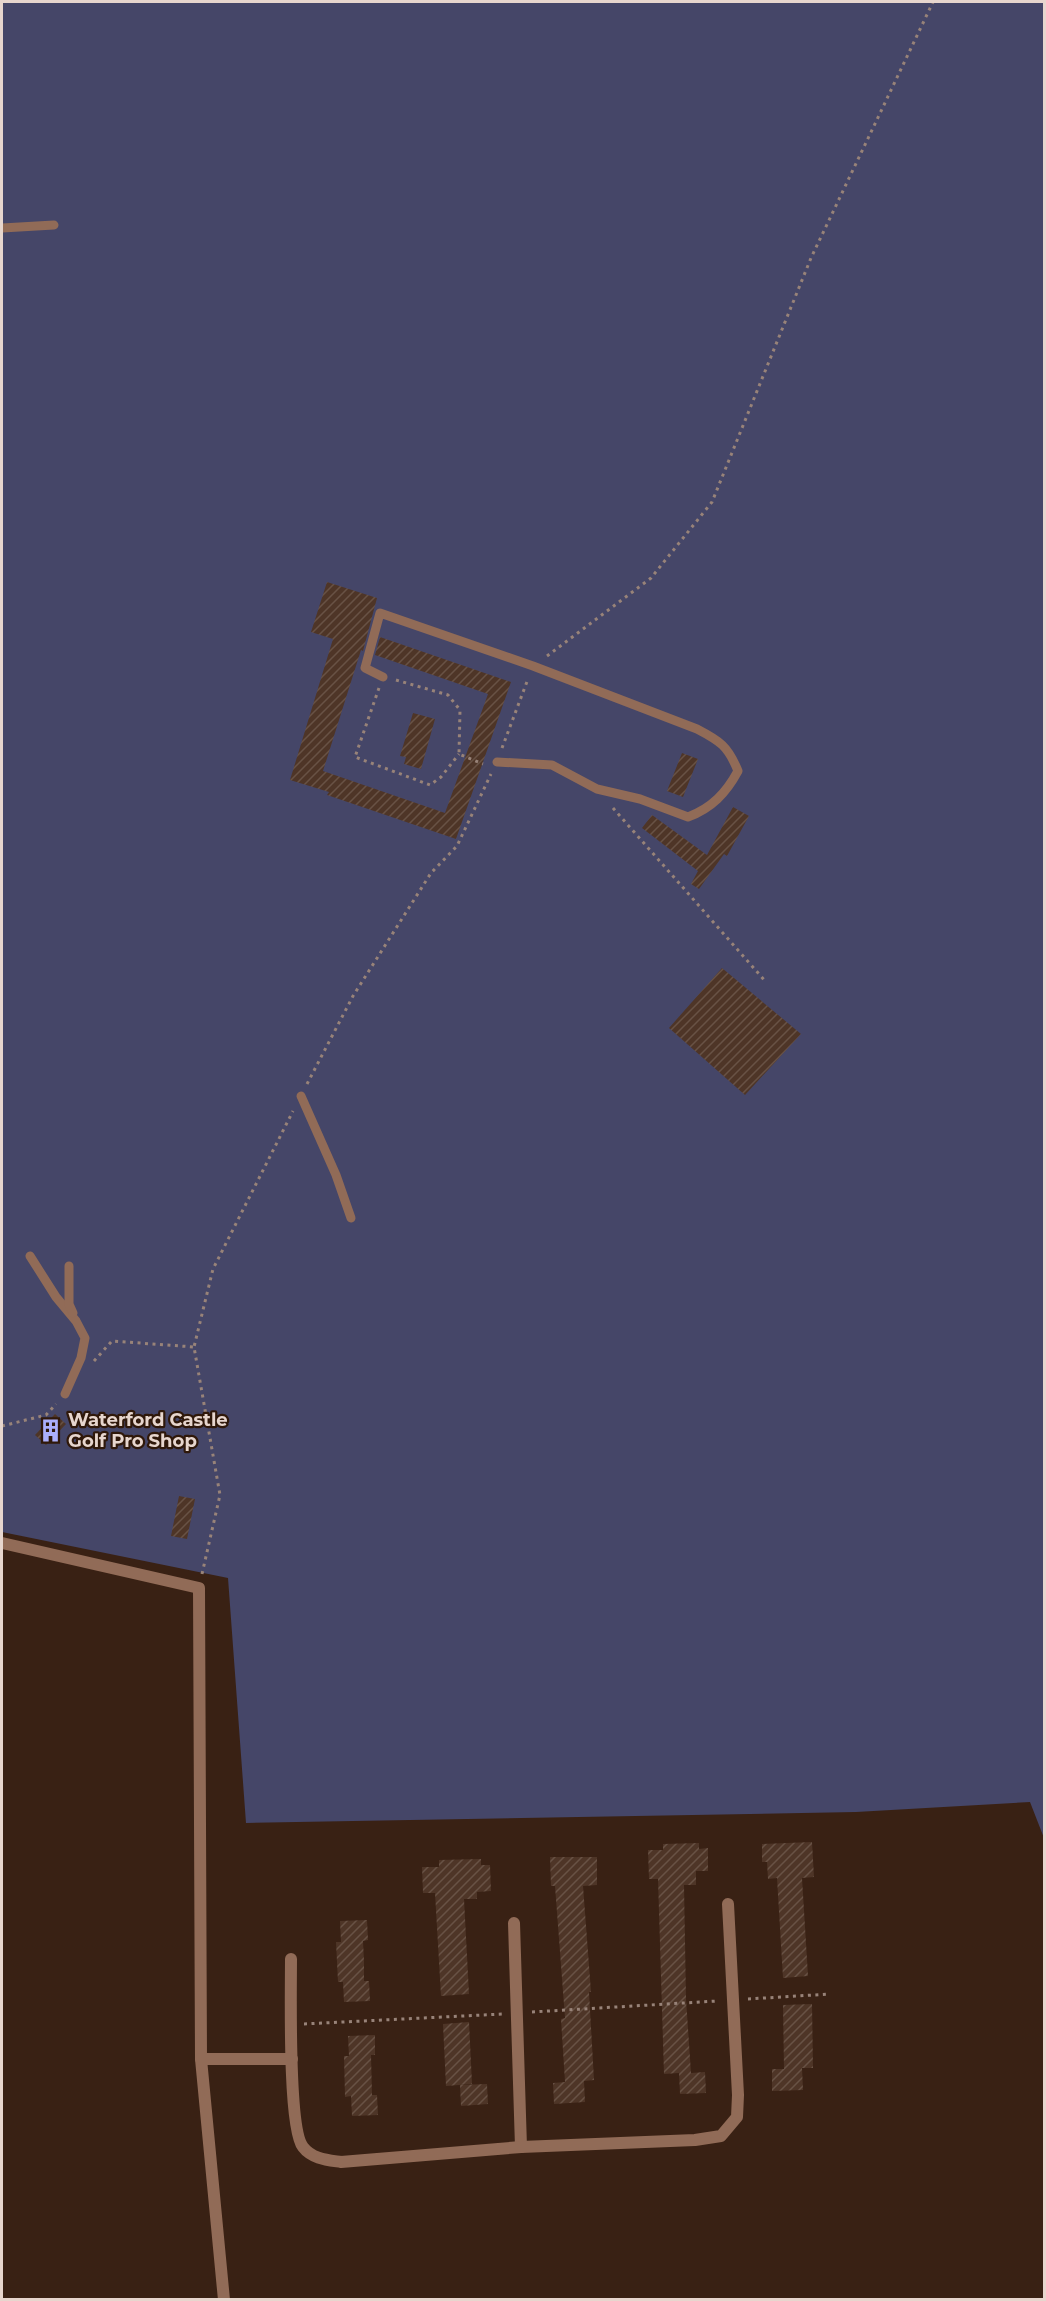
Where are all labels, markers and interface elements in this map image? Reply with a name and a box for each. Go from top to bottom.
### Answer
place label: Waterford Castle Golf Pro Shop [68,1409,228,1452]
building icon: Waterford Castle Golf Pro Shop [37,1417,63,1443]

